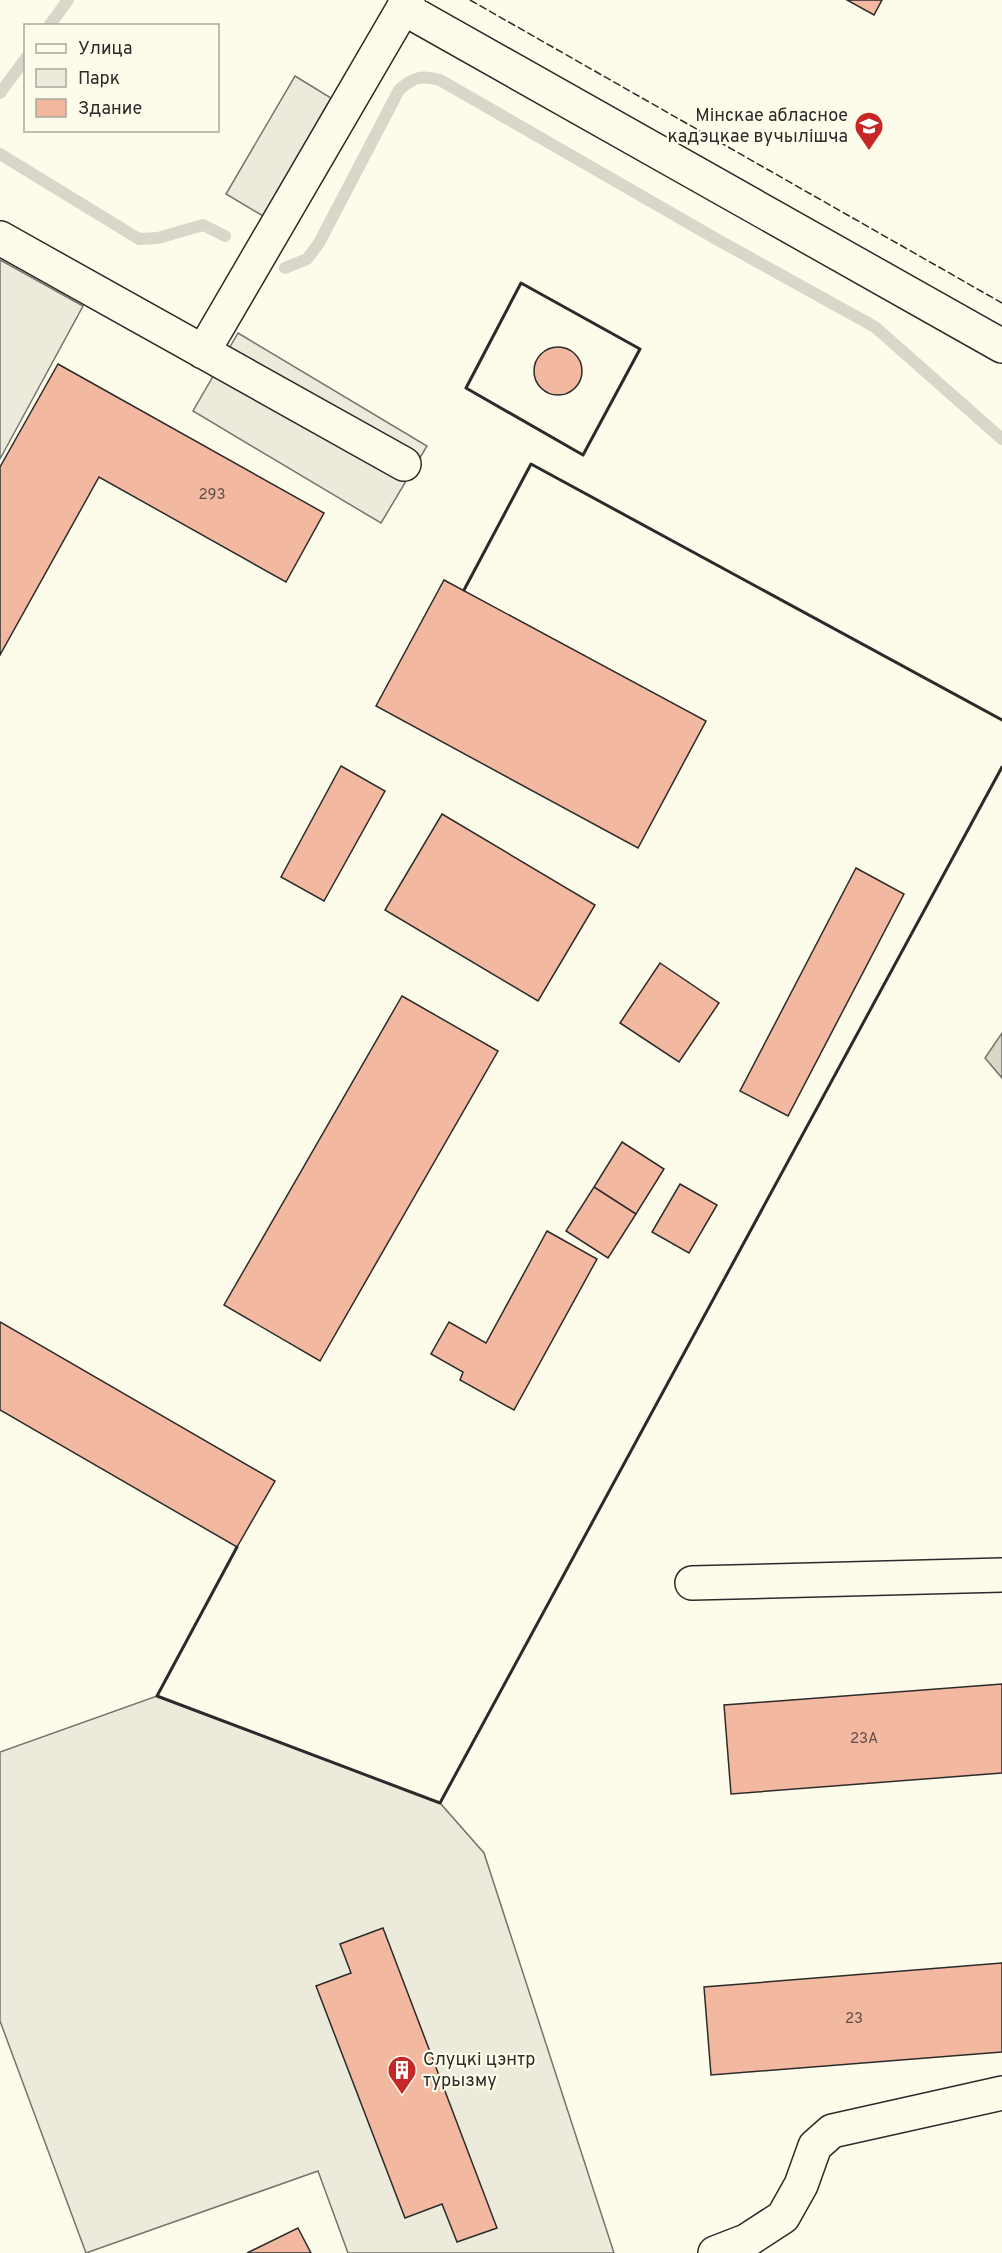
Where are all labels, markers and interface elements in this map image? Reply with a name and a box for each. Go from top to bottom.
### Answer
legend [24,24,219,132]
text: Улица [78,38,132,61]
text: Парк [78,68,120,91]
text: Здание [78,98,142,121]
place label: Мінскае абласное кадэцкае вучылішча [667,105,848,149]
school or university icon: Мінскае абласное кадэцкае вучылішча [853,110,885,152]
house number: 293 [198,486,226,505]
house number: 23А [850,1730,878,1749]
house number: 23 [845,2010,863,2029]
place label: Слуцкі цэнтр турызму [423,2049,535,2093]
building icon: Слуцкі цэнтр турызму [386,2054,418,2096]

